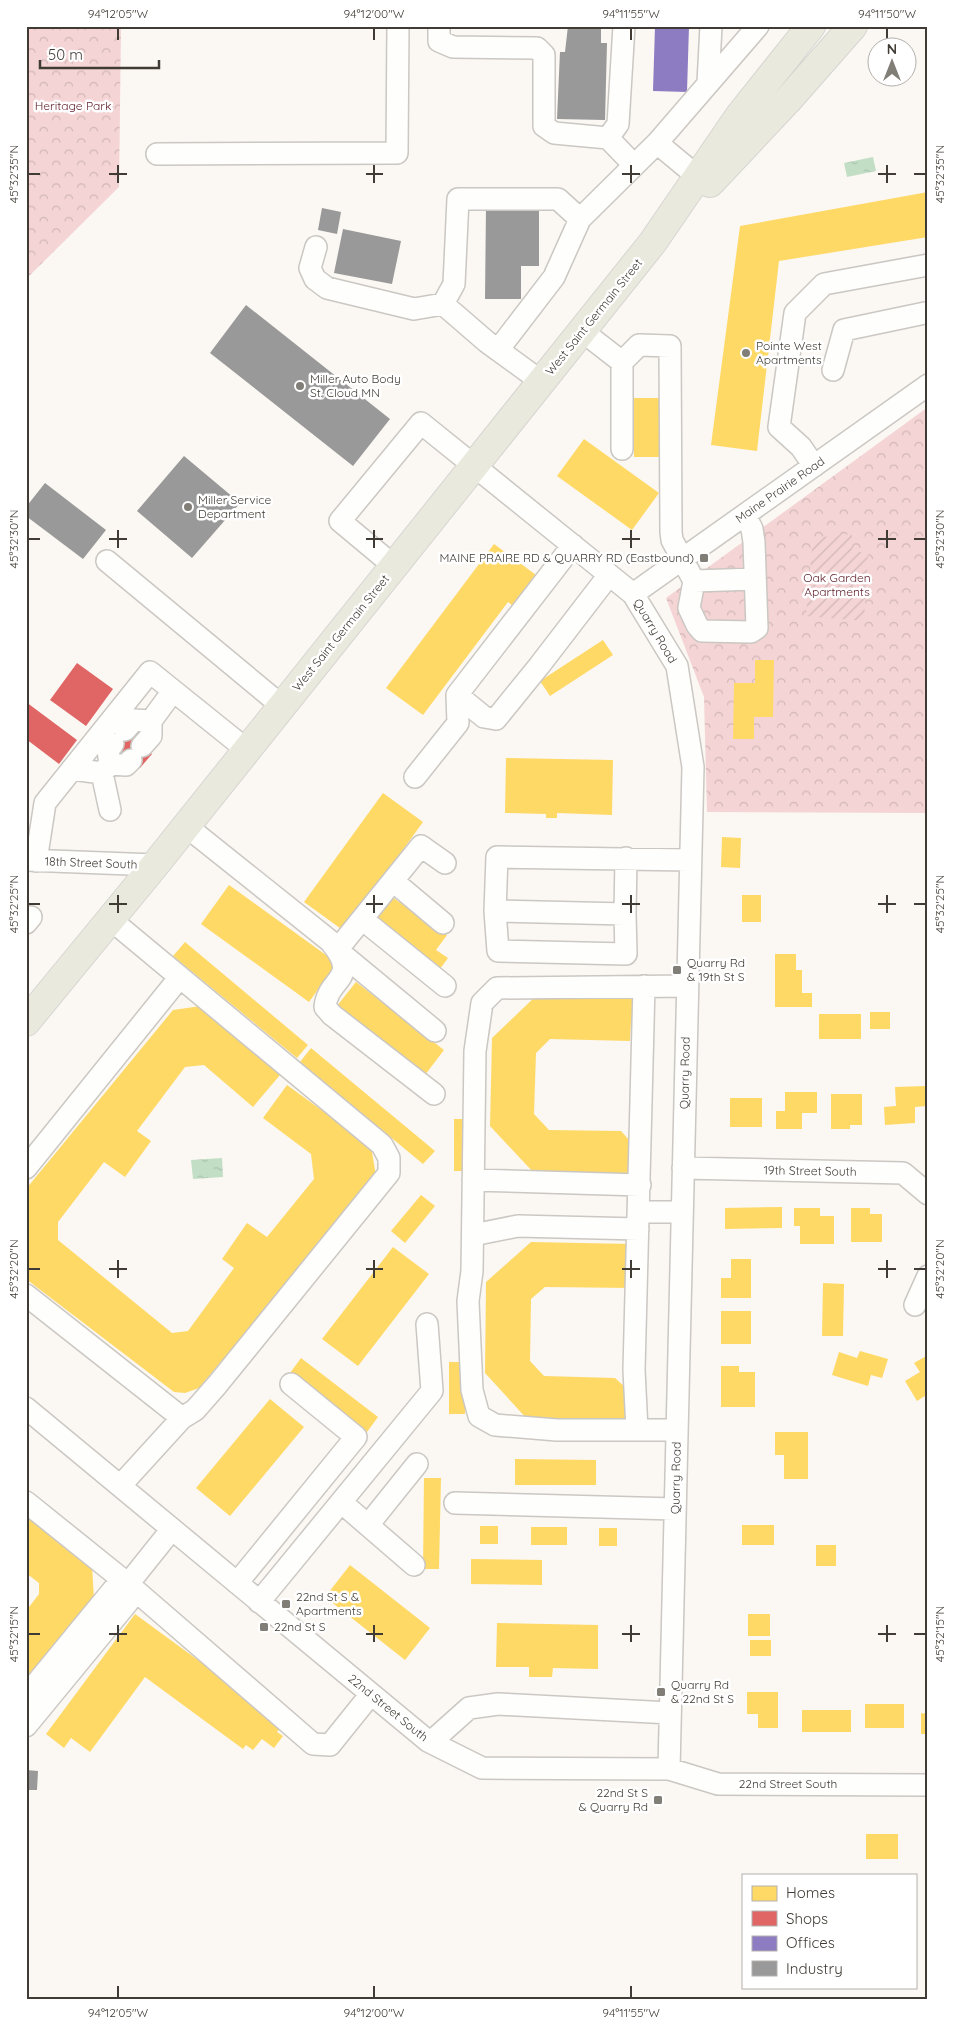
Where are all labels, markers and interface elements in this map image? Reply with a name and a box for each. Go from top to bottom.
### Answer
text: 94°12'05"W [88,6,149,21]
text: 94°12'00"W [344,6,405,21]
text: 94°11'55"W [602,6,660,21]
text: 94°11'50"W [858,6,916,21]
scale bar [40,38,159,70]
north arrow [866,38,916,88]
text: N [887,40,897,58]
text: 50 m [48,45,83,64]
park label: Heritage Park [35,98,111,113]
text: 45°32'35"N [6,145,21,203]
text: 45°32'35"N [932,145,947,203]
street label: West Saint Germain Street [542,255,645,378]
place label: Pointe West Apartments [756,338,822,367]
marker: Pointe West Apartments [740,347,752,359]
place label: Miller Auto Body St. Cloud MN [310,371,401,400]
marker: Miller Auto Body St. Cloud MN [294,380,306,392]
street label: Maine Prairie Road [732,453,827,526]
place label: Miller Service Department [198,492,271,521]
marker: Miller Service Department [182,501,194,513]
text: 45°32'30"N [6,510,21,568]
text: 45°32'30"N [932,510,947,568]
place label: MAINE PRAIRE RD & QUARRY RD (Eastbound) [439,550,694,565]
marker: MAINE PRAIRE RD & QUARRY RD (Eastbound) [698,552,710,564]
park label: Oak Garden Apartments [803,570,871,599]
street label: West Saint Germain Street [289,571,392,694]
street label: Quarry Road [630,596,681,666]
street label: 18th Street South [44,853,138,872]
text: 45°32'25"N [6,875,21,933]
text: 45°32'25"N [932,875,947,933]
place label: Quarry Rd & 19th St S [687,955,745,984]
marker: Quarry Rd & 19th St S [671,964,683,976]
street label: Quarry Road [676,1037,693,1109]
street label: 19th Street South [763,1162,857,1179]
text: 45°32'20"N [6,1239,21,1299]
text: 45°32'20"N [932,1239,947,1299]
street label: Quarry Road [667,1442,684,1514]
place label: 22nd St S & Apartments [296,1589,362,1618]
marker: 22nd St S & Apartments [280,1598,292,1610]
text: 45°32'15"N [6,1606,21,1662]
text: 45°32'15"N [932,1606,947,1662]
place label: 22nd St S [274,1619,326,1634]
marker: 22nd St S [258,1621,270,1633]
street label: 22nd Street South [345,1671,431,1744]
place label: Quarry Rd & 22nd St S [671,1677,734,1706]
marker: Quarry Rd & 22nd St S [655,1686,667,1698]
street label: 22nd Street South [739,1776,837,1791]
place label: 22nd St S & Quarry Rd [579,1785,648,1814]
marker: 22nd St S & Quarry Rd [652,1794,664,1806]
legend [742,1874,916,1988]
text: Homes [786,1883,835,1902]
text: Shops [786,1909,828,1928]
text: Offices [786,1933,835,1952]
text: Industry [786,1959,843,1978]
text: 94°12'05"W [88,2005,149,2020]
text: 94°12'00"W [344,2005,405,2020]
text: 94°11'55"W [602,2005,660,2020]

